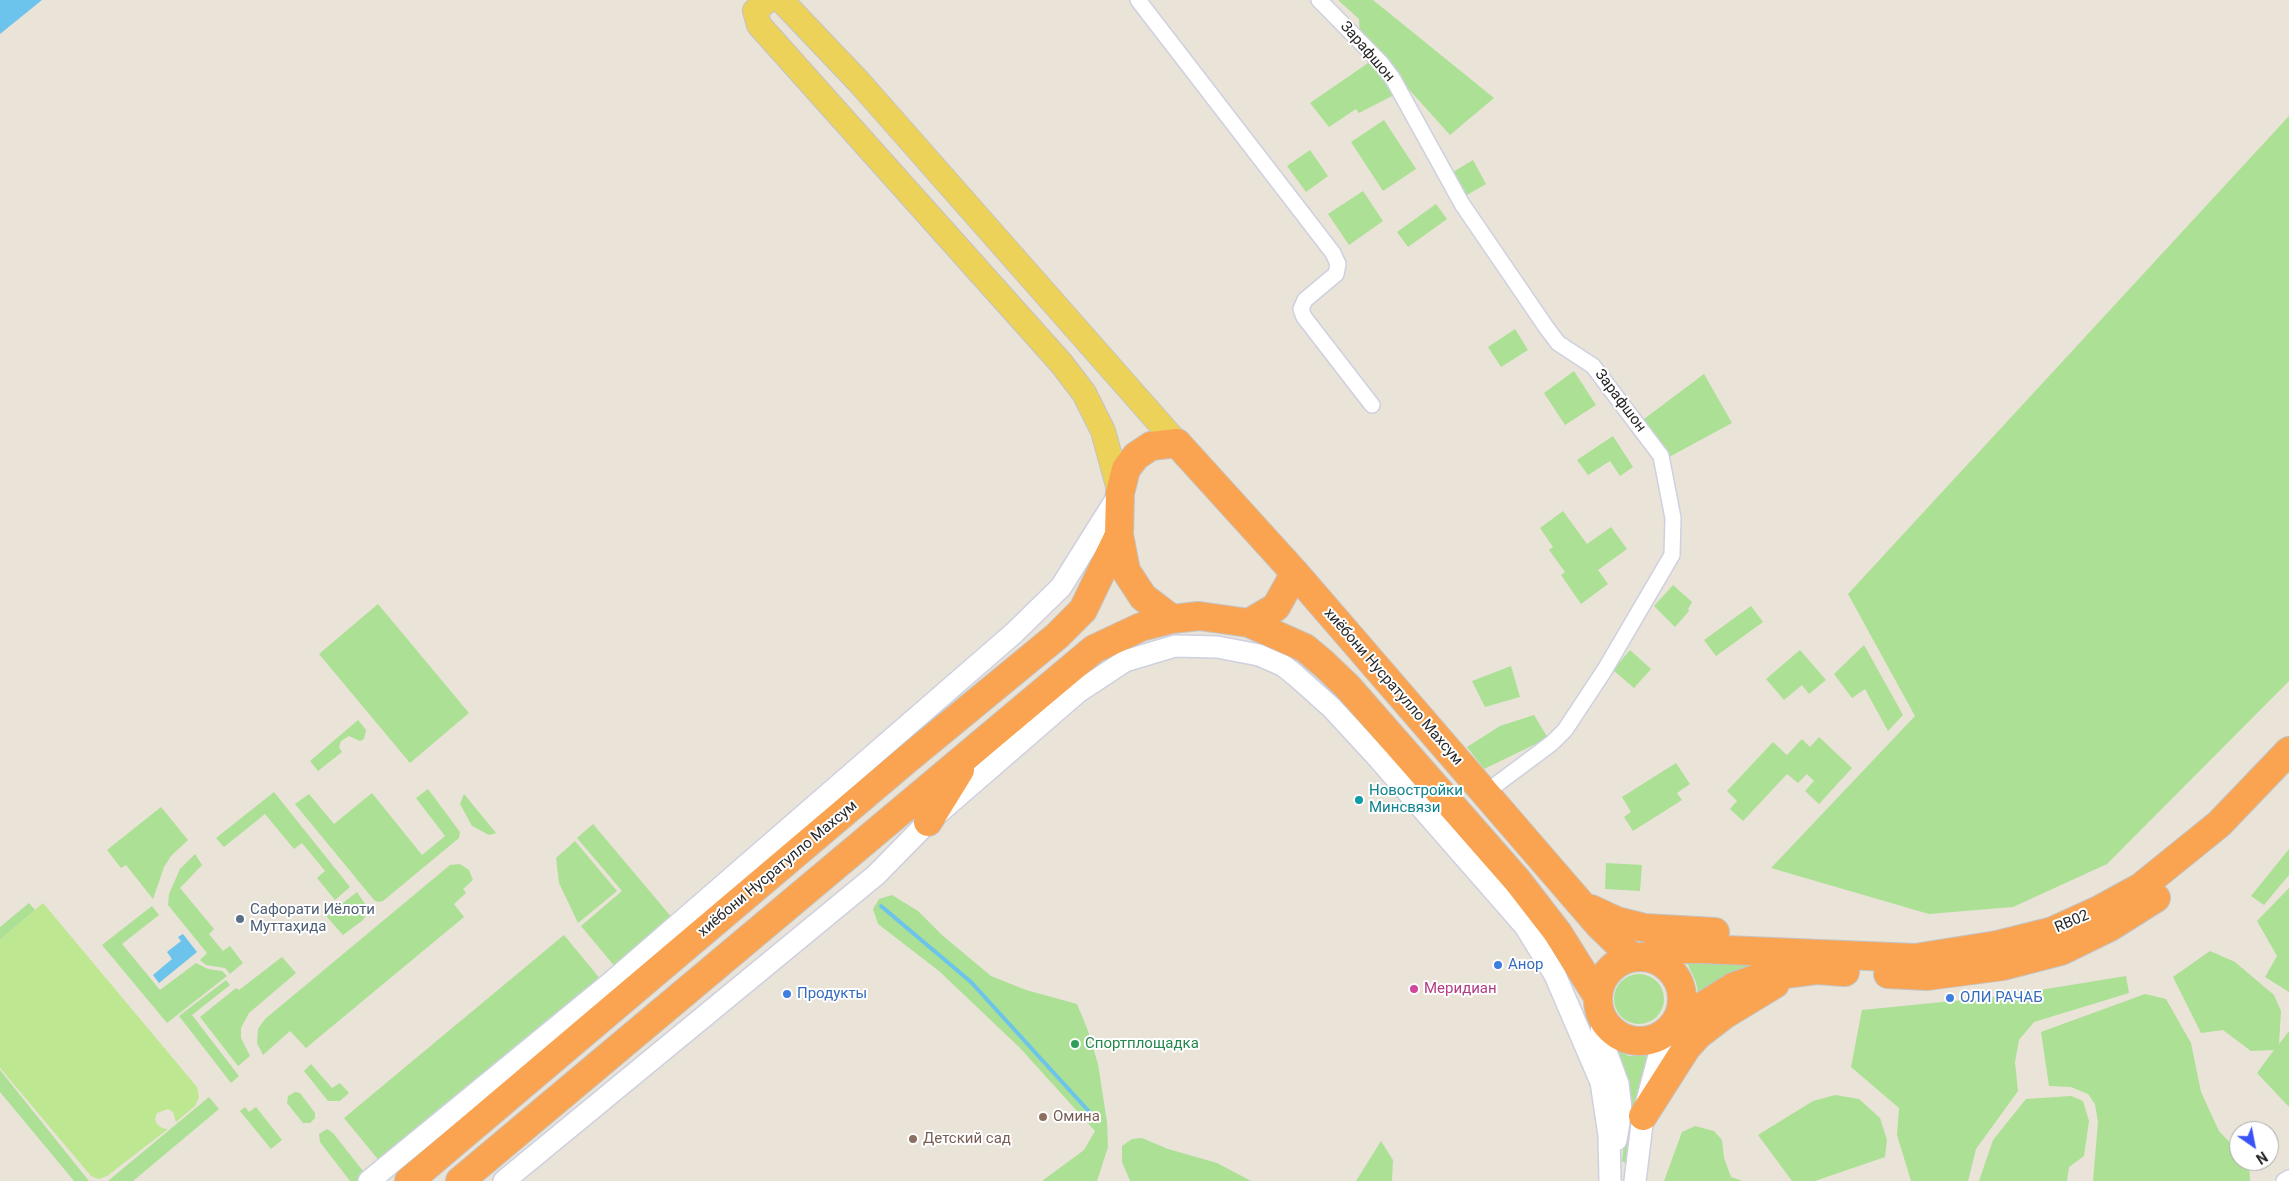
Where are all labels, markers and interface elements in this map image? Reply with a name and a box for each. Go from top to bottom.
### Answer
street label: Зарафшон [1336,18,1398,86]
street label: Зарафшон [1591,366,1649,436]
street label: хиёбони Нусратулло Махсум [1320,605,1466,769]
place label: Новостройки Минсвязи [1369,782,1463,817]
marker: Новостройки Минсвязи [1353,794,1365,806]
street label: хиёбони Нусратулло Махсум [695,797,861,941]
place label: Сафорати Иёлоти Муттаҳида [250,901,375,936]
street label: RB02 [2052,907,2092,937]
marker: Сафорати Иёлоти Муттаҳида [234,913,246,925]
place label: Анор [1508,956,1543,974]
marker: Анор [1492,959,1504,971]
place label: Меридиан [1424,980,1497,998]
marker: Меридиан [1408,983,1420,995]
place label: Продукты [797,985,867,1003]
marker: Продукты [781,988,793,1000]
place label: ОЛИ РАЧАБ [1960,989,2043,1007]
marker: ОЛИ РАЧАБ [1944,992,1956,1004]
place label: Спортплощадка [1085,1035,1199,1053]
marker: Спортплощадка [1069,1038,1081,1050]
place label: Омина [1053,1108,1100,1126]
marker: Омина [1037,1111,1049,1123]
north arrow [2229,1121,2279,1171]
place label: Детский сад [923,1130,1011,1148]
marker: Детский сад [907,1133,919,1145]
text: N [2253,1148,2270,1167]

